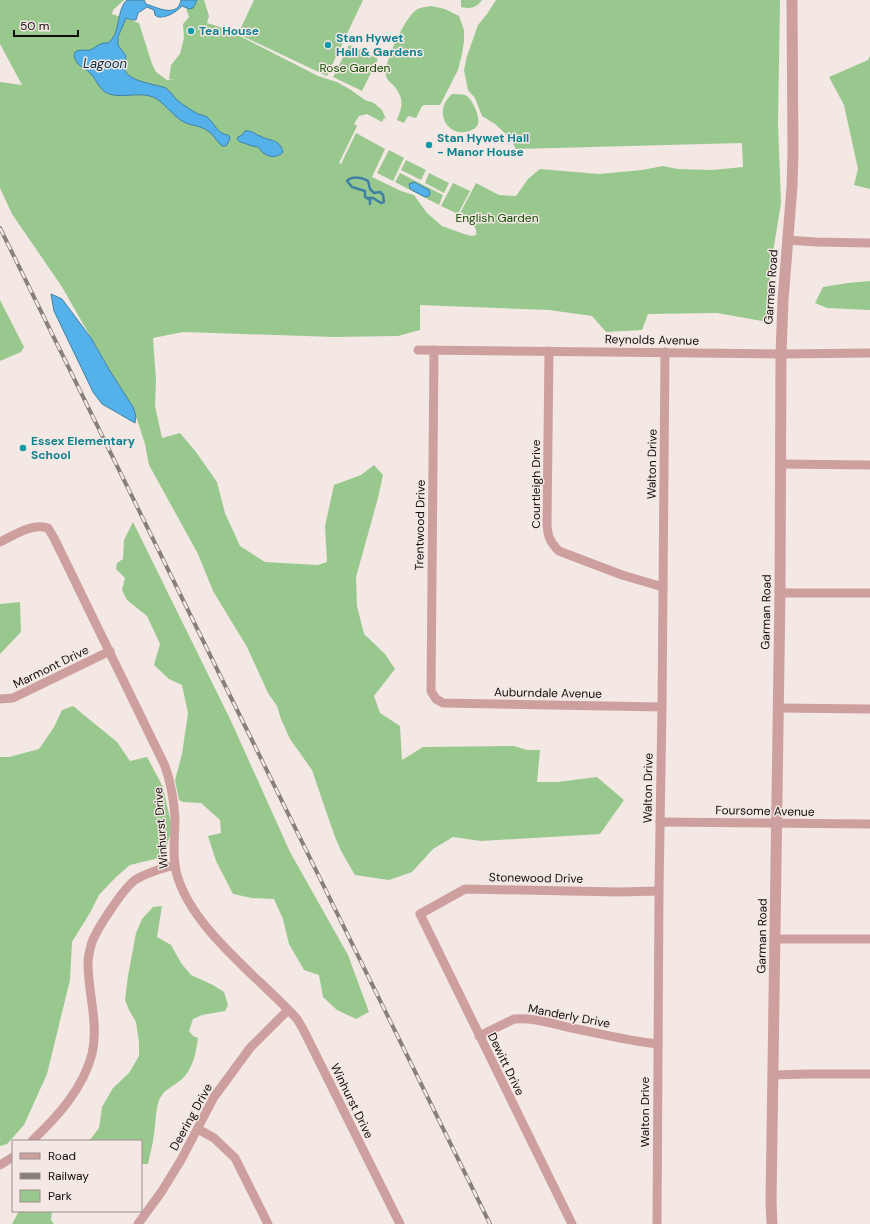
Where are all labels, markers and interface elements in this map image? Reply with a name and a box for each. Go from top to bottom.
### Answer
scale bar [14,12,78,38]
text: 50 m [20,18,49,34]
place label: Tea House [199,23,259,39]
marker: Tea House [186,26,196,36]
place label: Stan Hywet Hall & Gardens [336,30,423,60]
marker: Stan Hywet Hall & Gardens [323,40,333,50]
water label: Lagoon [83,55,127,72]
park label: Rose Garden [320,60,391,76]
place label: Stan Hywet Hall - Manor House [437,130,529,160]
marker: Stan Hywet Hall - Manor House [424,140,434,150]
park label: English Garden [455,210,539,226]
street label: Garman Road [760,249,782,325]
street label: Reynolds Avenue [605,331,699,349]
street label: Walton Drive [643,428,661,499]
place label: Essex Elementary School [31,433,136,463]
street label: Courtleigh Drive [528,439,544,529]
marker: Essex Elementary School [18,443,28,453]
street label: Trentwood Drive [411,479,429,571]
street label: Garman Road [757,574,775,650]
street label: Marmont Drive [11,642,92,692]
street label: Auburndale Avenue [494,684,602,702]
street label: Walton Drive [639,752,657,823]
street label: Winhurst Drive [150,787,172,869]
street label: Foursome Avenue [715,802,815,820]
street label: Stonewood Drive [489,869,583,887]
street label: Garman Road [753,898,771,974]
street label: Manderly Drive [527,1000,612,1032]
street label: Dewitt Drive [484,1030,528,1098]
street label: Winhurst Drive [327,1061,377,1141]
street label: Walton Drive [637,1077,653,1147]
street label: Deering Drive [166,1080,216,1153]
legend [12,1140,142,1212]
text: Road [48,1148,76,1164]
text: Railway [48,1168,89,1184]
text: Park [48,1188,72,1204]

